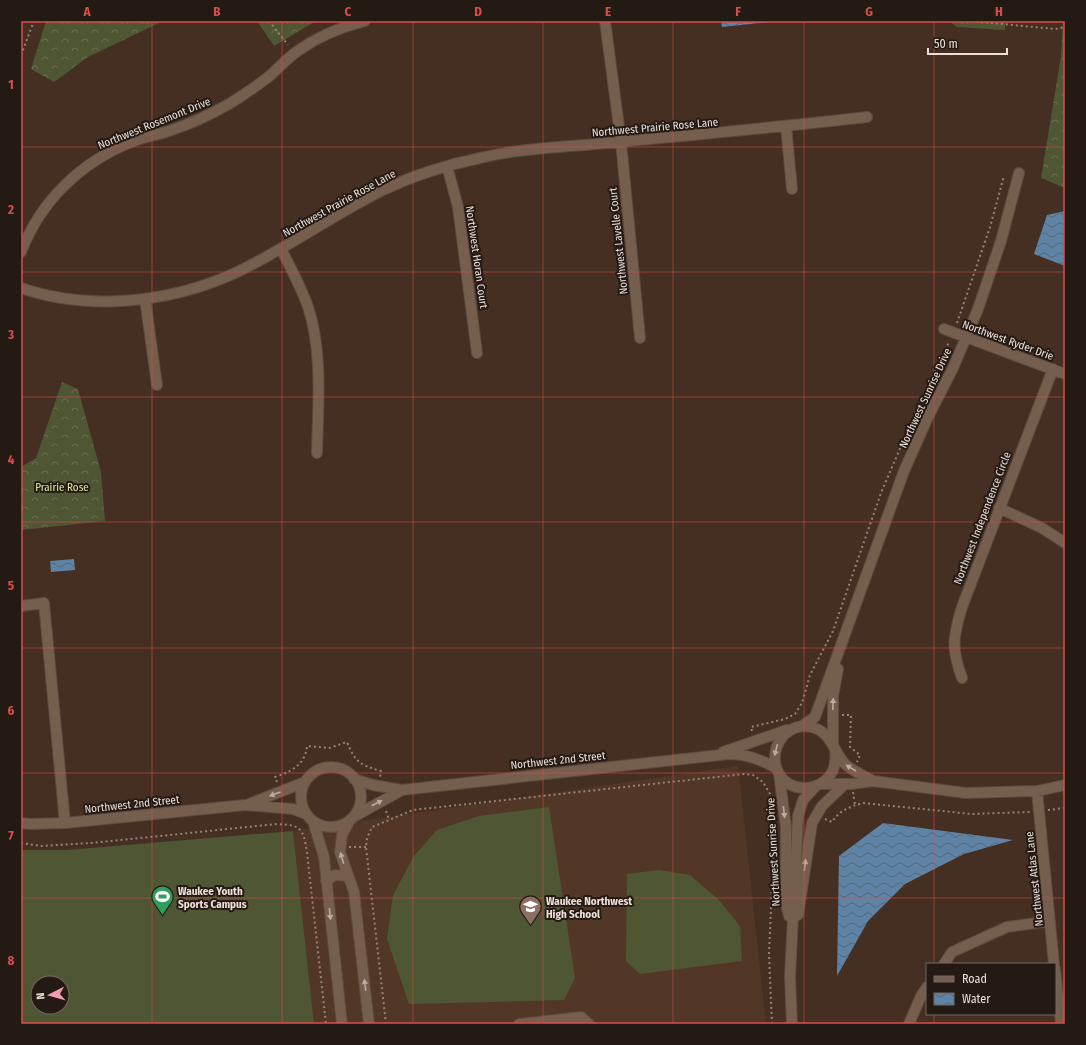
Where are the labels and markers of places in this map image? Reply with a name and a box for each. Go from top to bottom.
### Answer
sports icon: Waukee Youth Sports Campus [149,884,175,917]
place label: Waukee Youth Sports Campus [178,885,247,911]
school or university icon: Waukee Northwest High School [517,894,543,927]
place label: Waukee Northwest High School [546,895,632,921]

